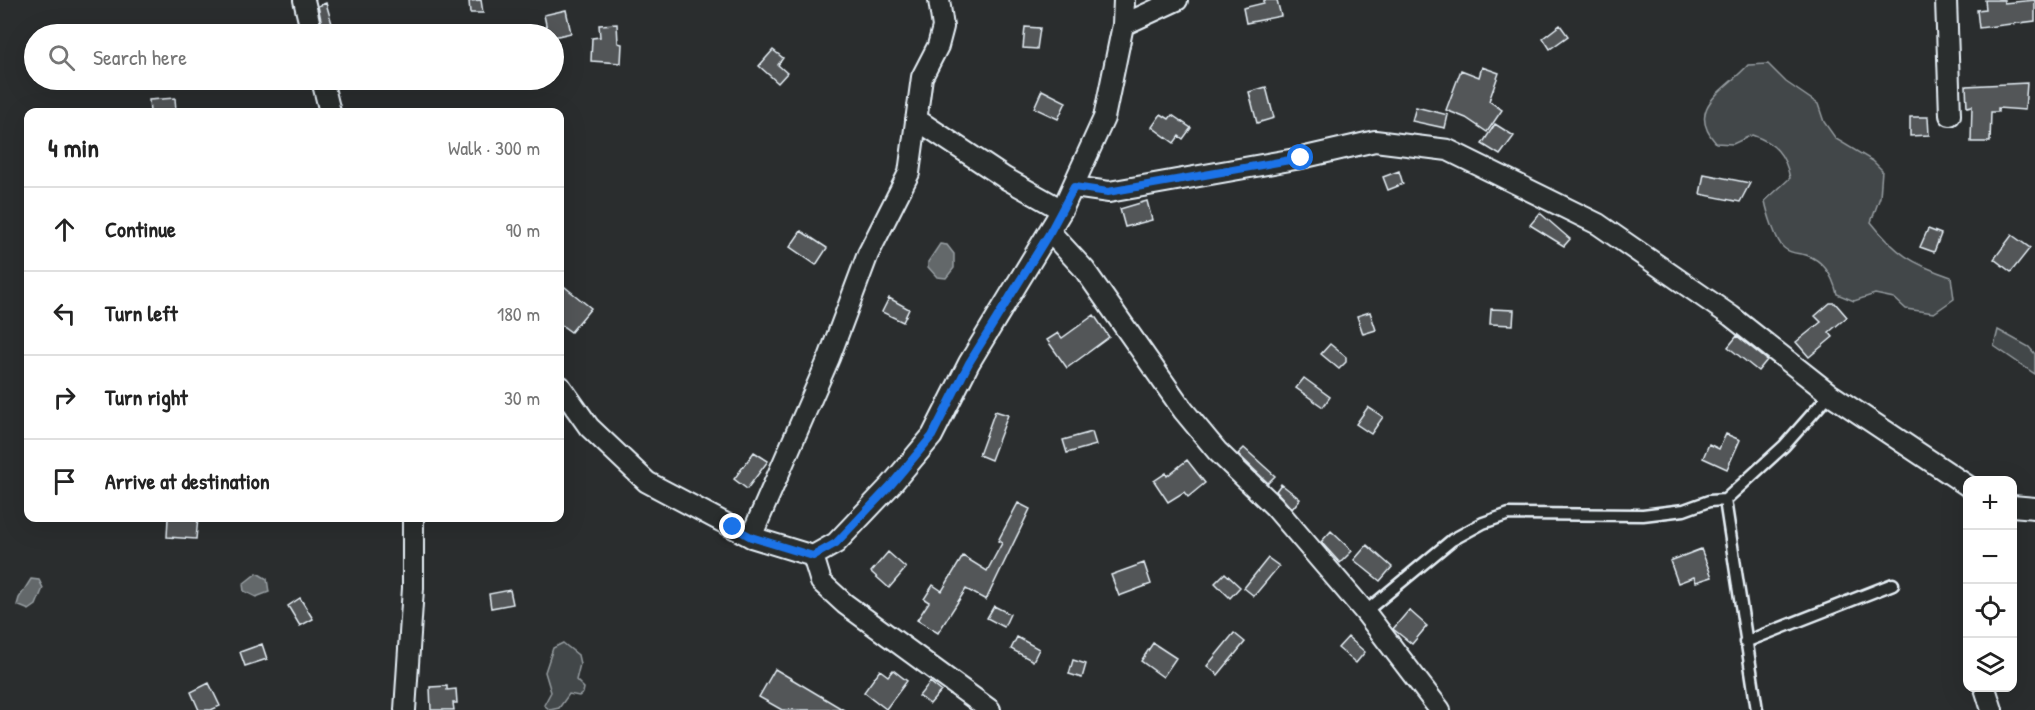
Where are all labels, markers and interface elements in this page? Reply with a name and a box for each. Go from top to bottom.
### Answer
search box [24,24,564,90]
icon: search [45,41,78,74]
text: Search here [93,42,187,72]
text: 4 min [48,130,99,165]
text: Walk · 300 m [448,134,540,161]
route start [1287,144,1313,170]
icon: ahead [48,213,81,246]
text: Continue [105,214,176,244]
text: 90 m [506,216,540,243]
icon: left [48,297,81,330]
text: Turn left [105,298,178,328]
text: 180 m [497,300,540,327]
icon: right [48,381,81,414]
text: Turn right [105,382,188,412]
text: 30 m [504,384,540,411]
icon: arrive [48,465,81,498]
text: Arrive at destination [105,466,270,496]
map controls [1963,476,2017,692]
button: + [1963,476,2017,530]
route end [719,513,745,539]
button: − [1963,530,2017,584]
button: locate [1963,584,2017,638]
button: layers [1963,638,2017,692]

